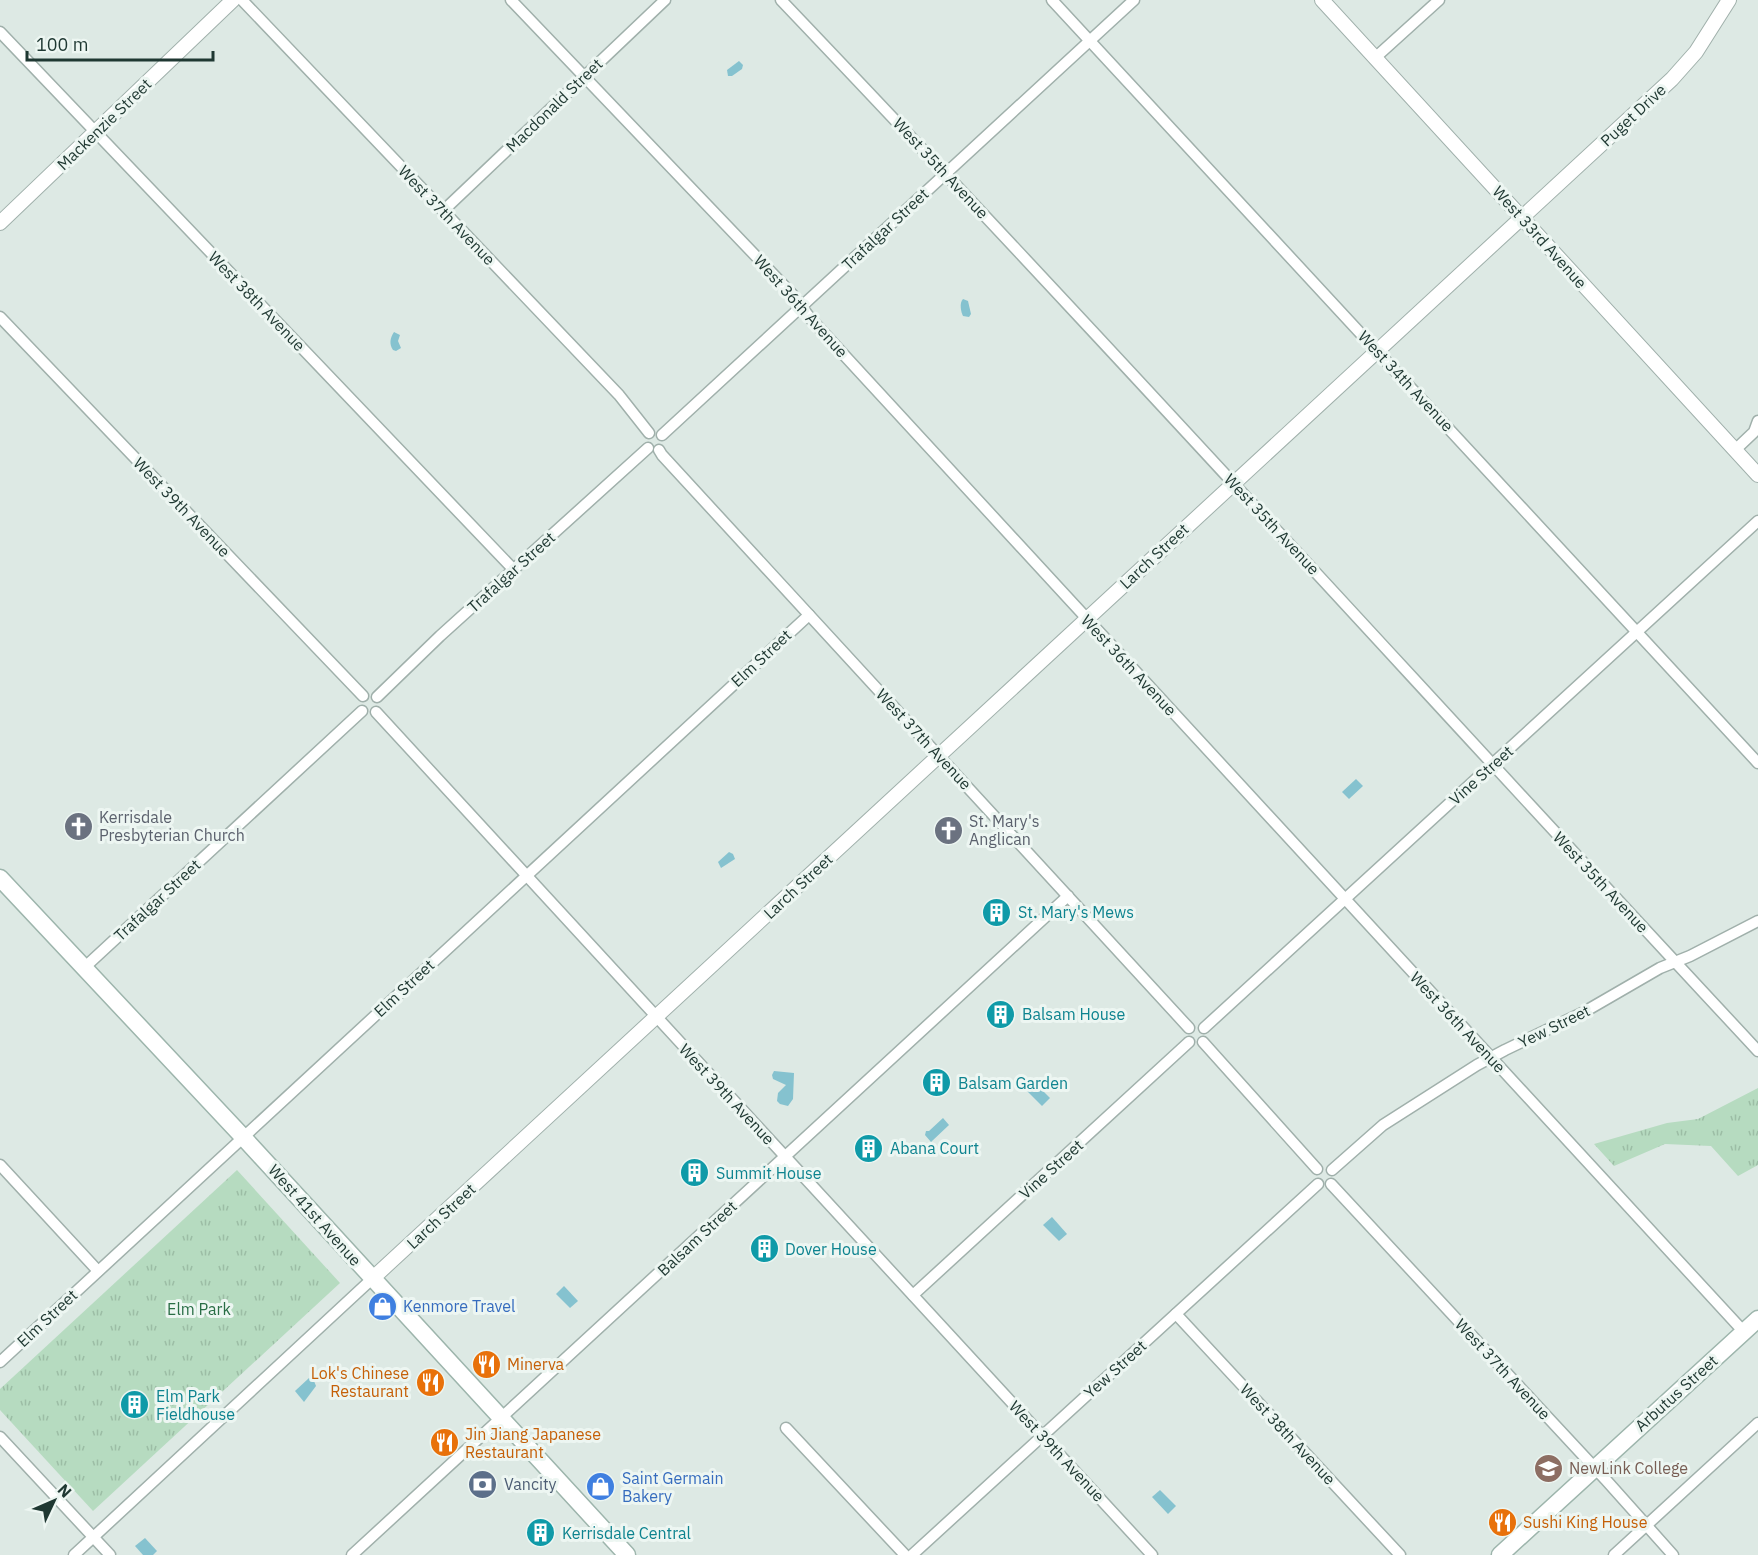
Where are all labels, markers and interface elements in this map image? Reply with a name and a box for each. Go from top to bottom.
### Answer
scale bar [27,24,213,62]
text: 100 m [36,33,88,56]
street label: Macdonald Street [501,54,607,156]
street label: Mackenzie Street [53,74,155,174]
street label: Puget Drive [1596,79,1670,150]
street label: West 35th Avenue [889,113,993,223]
street label: West 37th Avenue [394,161,500,269]
street label: West 33rd Avenue [1489,182,1592,293]
street label: Trafalgar Street [837,184,933,274]
street label: West 38th Avenue [204,247,310,355]
street label: West 36th Avenue [750,251,852,362]
street label: West 34th Avenue [1354,326,1458,436]
street label: West 39th Avenue [129,453,235,561]
street label: West 35th Avenue [1220,469,1324,579]
street label: Larch Street [1115,519,1193,593]
street label: Trafalgar Street [463,527,559,617]
street label: West 36th Avenue [1077,610,1181,720]
street label: Elm Street [727,625,795,691]
street label: West 37th Avenue [872,684,976,794]
street label: Vine Street [1445,741,1517,809]
place label: Kerrisdale Presbyterian Church [99,807,245,845]
church icon: Kerrisdale Presbyterian Church [62,810,94,842]
place label: St. Mary's Anglican [969,811,1040,849]
church icon: St. Mary's Anglican [932,814,964,846]
street label: West 35th Avenue [1549,827,1653,937]
street label: Larch Street [759,849,837,923]
street label: Trafalgar Street [109,855,205,945]
building icon: St. Mary's Mews [981,896,1013,928]
place label: St. Mary's Mews [1018,902,1134,922]
street label: Elm Street [370,955,438,1021]
street label: West 36th Avenue [1406,967,1510,1077]
building icon: Balsam House [985,998,1017,1030]
street label: Yew Street [1515,1000,1593,1052]
place label: Balsam House [1022,1004,1126,1024]
street label: West 39th Avenue [675,1039,779,1149]
building icon: Balsam Garden [921,1067,953,1099]
place label: Balsam Garden [958,1073,1068,1093]
building icon: Abana Court [853,1132,885,1164]
street label: Vine Street [1015,1135,1087,1203]
place label: Abana Court [890,1138,979,1158]
building icon: Summit House [679,1157,711,1189]
street label: West 41st Avenue [264,1160,366,1270]
place label: Summit House [716,1163,822,1183]
street label: Larch Street [402,1179,480,1253]
street label: Balsam Street [653,1196,741,1280]
building icon: Dover House [748,1233,780,1265]
place label: Dover House [785,1239,877,1259]
street label: Elm Street [13,1285,81,1351]
shop icon: Kenmore Travel [366,1290,398,1322]
place label: Kenmore Travel [403,1296,515,1316]
park label: Elm Park [167,1299,231,1319]
street label: West 37th Avenue [1451,1314,1555,1424]
street label: Yew Street [1080,1336,1150,1402]
restaurant icon: Minerva [470,1348,502,1380]
street label: Arbutus Street [1630,1351,1722,1435]
place label: Minerva [507,1354,565,1374]
place label: Lok's Chinese Restaurant [311,1363,409,1401]
restaurant icon: Lok's Chinese Restaurant [414,1366,446,1398]
street label: West 38th Avenue [1236,1379,1340,1489]
place label: Elm Park Fieldhouse [156,1386,235,1424]
building icon: Elm Park Fieldhouse [119,1389,151,1421]
street label: West 39th Avenue [1005,1396,1109,1506]
place label: Jin Jiang Japanese Restaurant [465,1424,601,1462]
restaurant icon: Jin Jiang Japanese Restaurant [428,1427,460,1459]
school or university icon: NewLink College [1532,1452,1564,1484]
place label: NewLink College [1569,1458,1688,1478]
bank icon: Vancity [467,1468,499,1500]
place label: Saint Germain Bakery [622,1468,724,1506]
north arrow [24,1471,84,1531]
shop icon: Saint Germain Bakery [585,1471,617,1503]
place label: Vancity [504,1474,557,1494]
text: N [54,1479,76,1502]
restaurant icon: Sushi King House [1486,1506,1518,1538]
place label: Sushi King House [1523,1512,1648,1532]
building icon: Kerrisdale Central [525,1517,557,1549]
place label: Kerrisdale Central [562,1523,691,1543]

